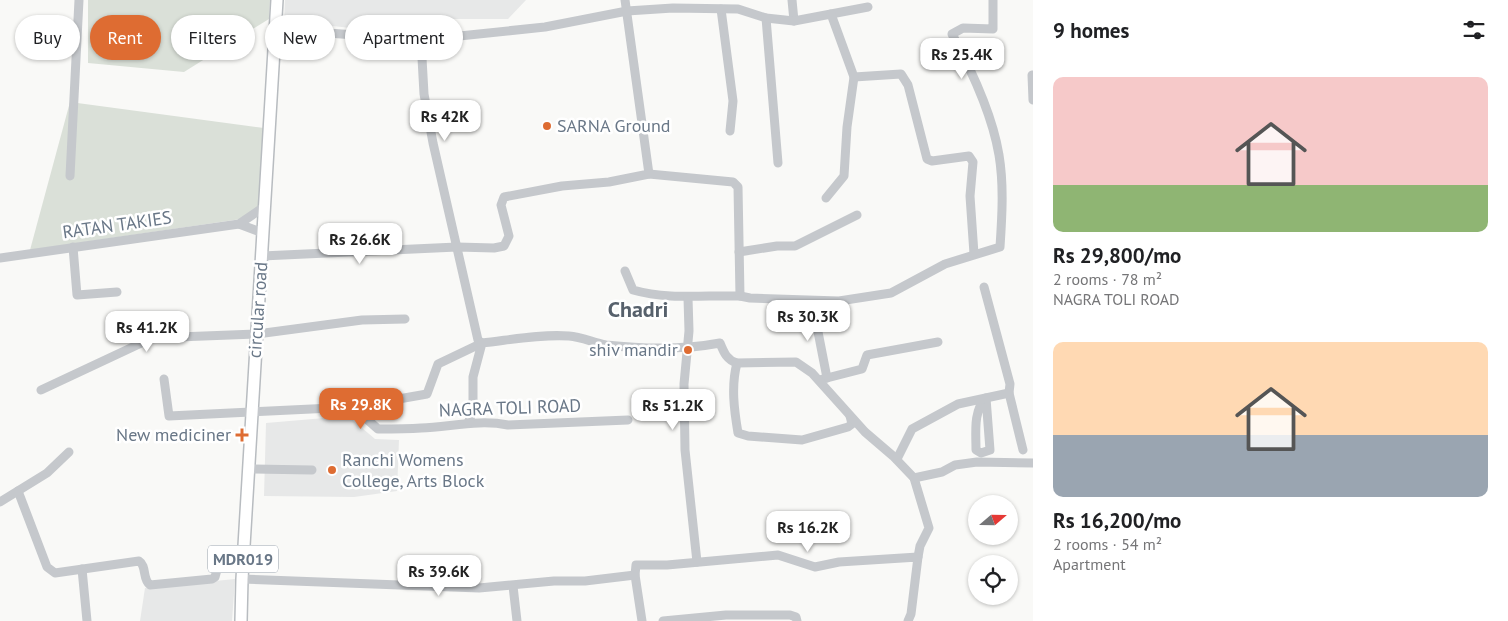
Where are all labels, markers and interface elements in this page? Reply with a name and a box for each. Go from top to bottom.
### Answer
chip: Buy [15,15,80,60]
chip: Rent [90,15,161,60]
chip: Filters [171,15,255,60]
chip: New [265,15,335,60]
chip: Apartment [345,15,463,60]
icon: filters [1460,16,1488,44]
text: 9 homes [1053,17,1129,44]
pin: Rs 25.4K [910,38,1014,80]
text: Rs 25.4K [931,44,993,64]
pin: Rs 42K [404,100,486,142]
text: Rs 42K [421,106,469,126]
icon: home [1226,109,1316,199]
place label: SARNA Ground [557,114,671,137]
marker: SARNA Ground [541,120,553,132]
street label: RATAN TAKIES [61,205,173,244]
pin: Rs 26.6K [308,222,412,265]
text: Rs 26.6K [329,229,391,249]
text: Rs 29,800/mo [1053,242,1181,269]
street label: circular road [243,261,272,359]
text: 2 rooms · 78 m² [1053,269,1162,289]
text: NAGRA TOLI ROAD [1053,289,1180,309]
district label: Chadri [608,295,668,323]
pin: Rs 30.3K [756,300,860,342]
text: Rs 30.3K [777,306,839,326]
pin: Rs 41.2K [95,310,199,353]
text: Rs 41.2K [116,317,178,337]
place label: shiv mandir [589,338,678,361]
marker: shiv mandir [682,344,694,356]
icon: home [1226,374,1316,464]
pin: Rs 29.8K [309,388,413,430]
pin: Rs 51.2K [621,388,725,431]
text: Rs 29.8K [330,394,392,414]
street label: NAGRA TOLI ROAD [438,394,582,421]
text: Rs 51.2K [642,395,704,415]
place label: New mediciner [116,423,231,446]
marker: New mediciner [235,428,249,442]
place label: Ranchi Womens College, Arts Block [342,448,485,492]
marker: Ranchi Womens College, Arts Block [326,464,338,476]
north arrow [968,495,1018,545]
map controls [968,495,1018,605]
text: Rs 16,200/mo [1053,507,1181,534]
pin: Rs 16.2K [756,510,860,553]
text: Rs 16.2K [777,517,839,537]
text: 2 rooms · 54 m² [1053,534,1162,554]
road number: MDR019 [208,546,278,572]
pin: Rs 39.6K [387,554,491,597]
text: Apartment [1053,554,1126,574]
button: locate [968,555,1018,605]
text: Rs 39.6K [408,561,470,581]

